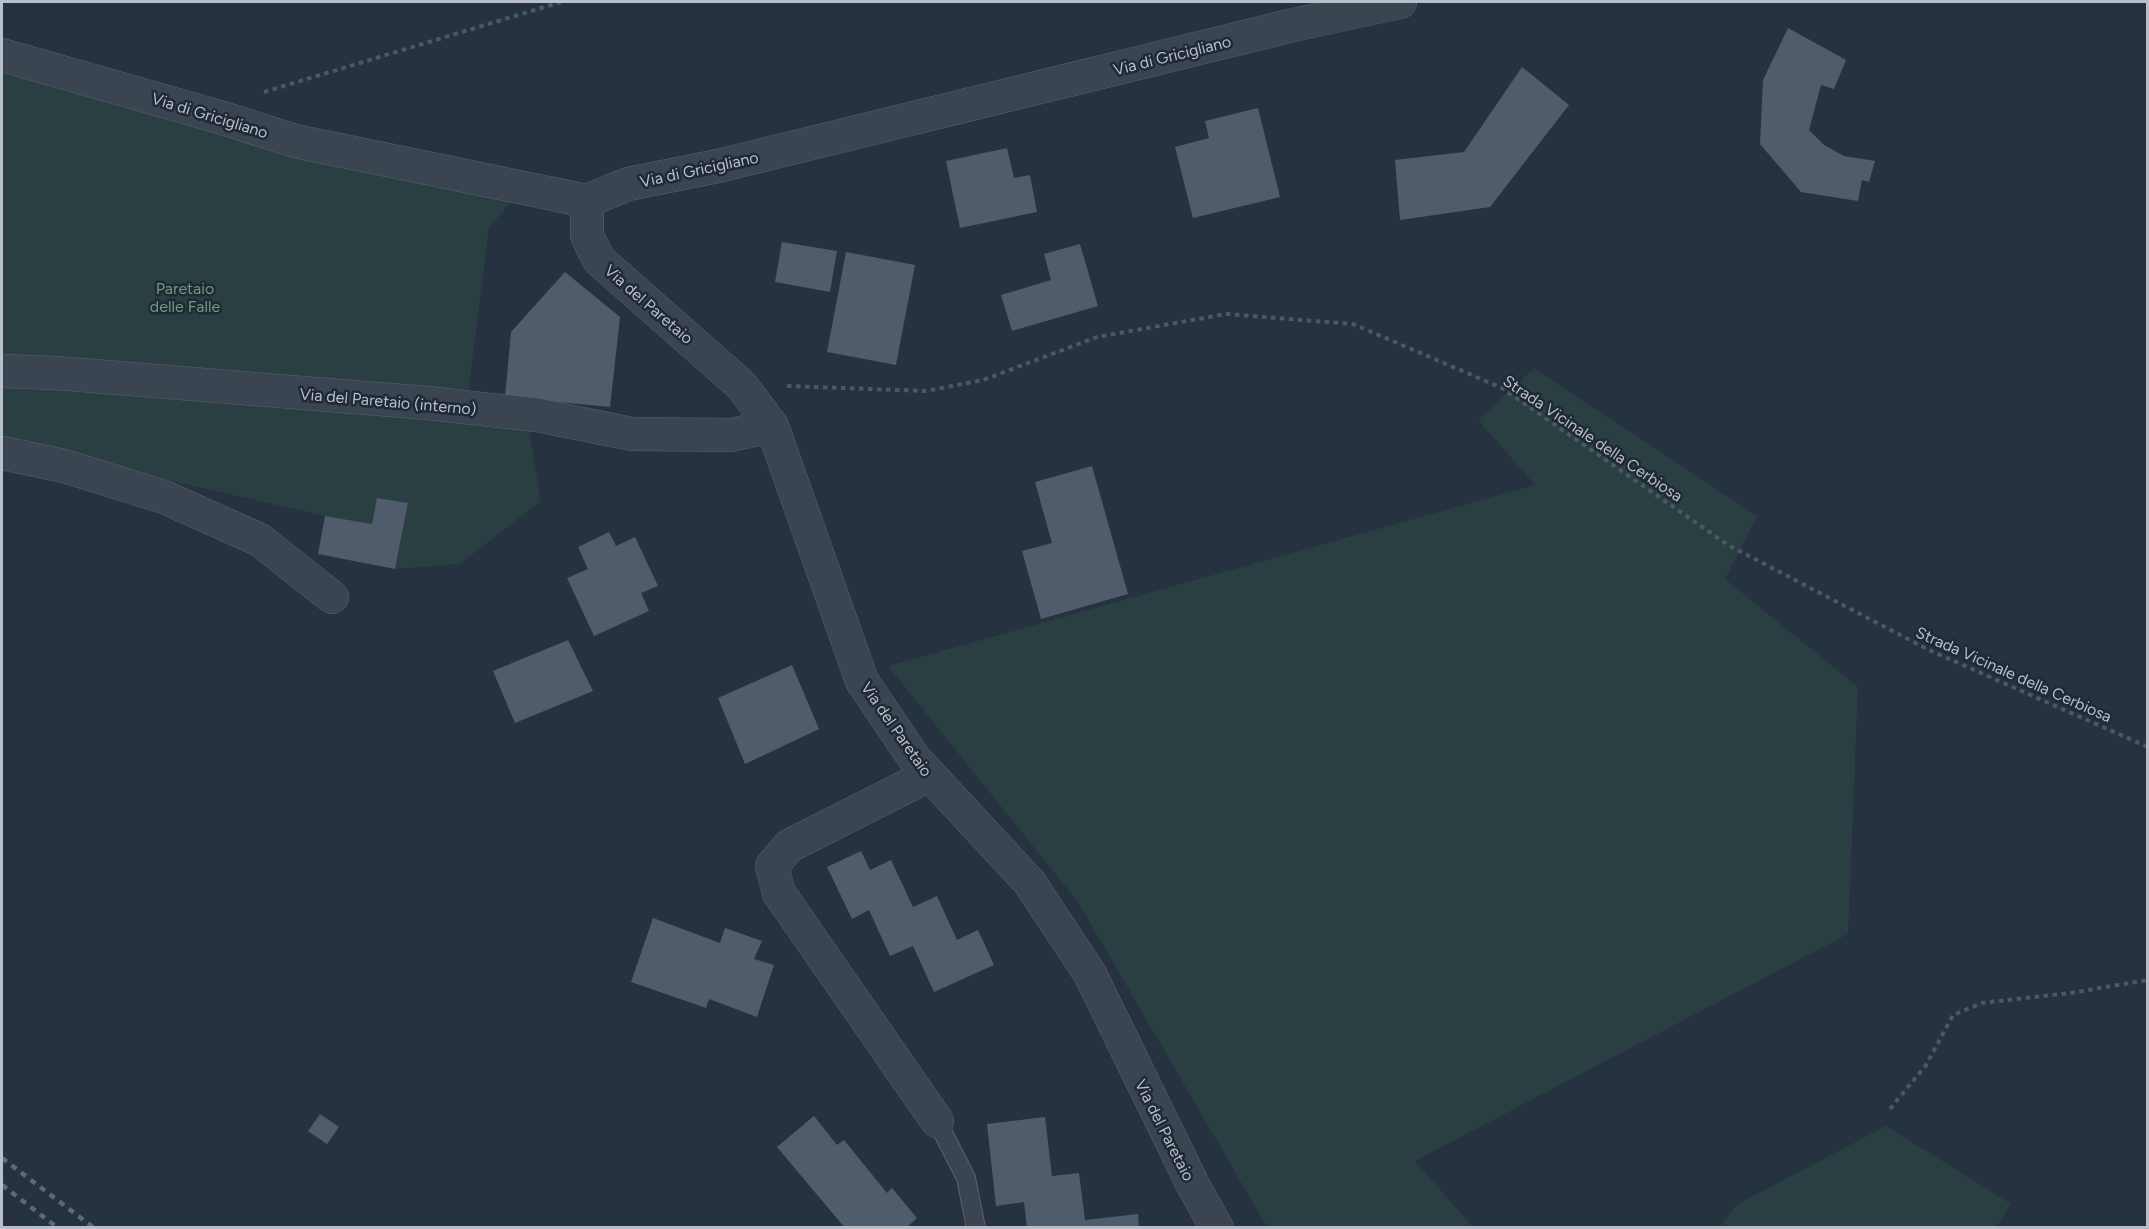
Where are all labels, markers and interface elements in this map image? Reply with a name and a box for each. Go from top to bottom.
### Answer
street label: Via di Gricigliano [1111,32,1233,79]
street label: Via di Gricigliano [149,89,270,142]
street label: Via di Gricigliano [638,148,760,191]
street label: Via del Paretaio [601,261,697,348]
park label: Paretaio delle Falle [150,279,220,316]
street label: Strada Vicinale della Cerbiosa [1499,371,1686,506]
street label: Via del Paretaio (interno) [299,384,477,419]
street label: Strada Vicinale della Cerbiosa [1913,623,2115,726]
street label: Via del Paretaio [857,678,936,780]
street label: Via del Paretaio [1131,1076,1198,1184]

